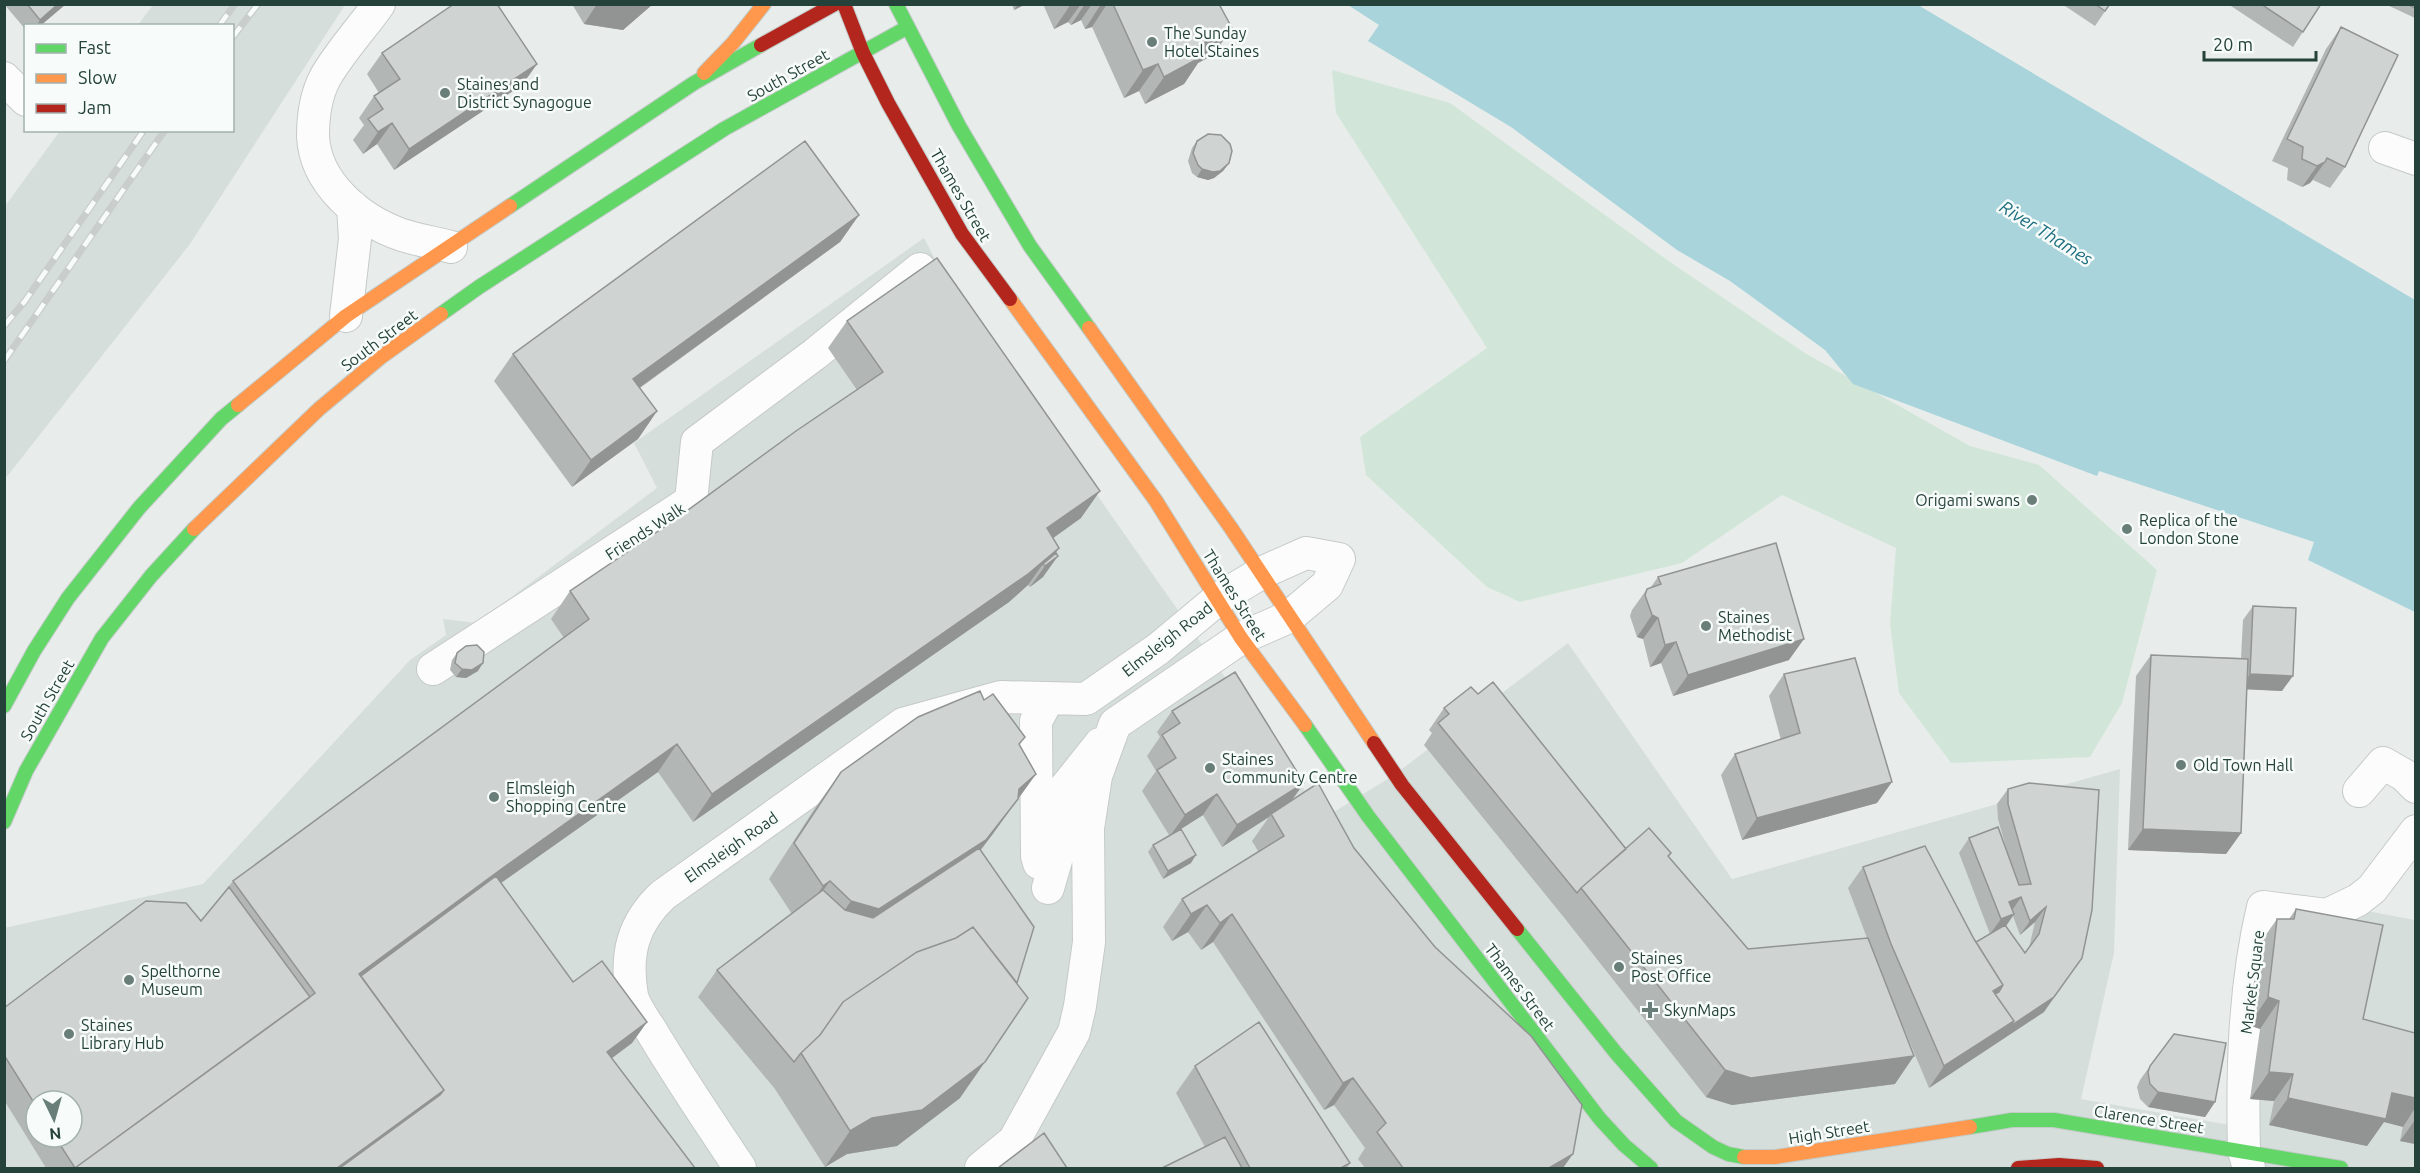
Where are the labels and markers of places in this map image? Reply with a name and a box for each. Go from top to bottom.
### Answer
place label: The Sunday Hotel Staines [1164,24,1259,60]
marker: The Sunday Hotel Staines [1145,35,1159,49]
place label: Staines and District Synagogue [457,75,592,111]
marker: Staines and District Synagogue [438,86,452,100]
place label: Origami swans [1915,491,2020,509]
marker: Origami swans [2025,493,2039,507]
place label: Replica of the London Stone [2139,511,2239,547]
marker: Replica of the London Stone [2120,522,2134,536]
place label: Staines Methodist [1718,608,1793,644]
marker: Staines Methodist [1699,619,1713,633]
place label: Staines Community Centre [1222,750,1358,786]
place label: Old Town Hall [2193,756,2293,774]
marker: Old Town Hall [2174,758,2188,772]
marker: Staines Community Centre [1203,761,1217,775]
place label: Elmsleigh Shopping Centre [506,779,626,815]
marker: Elmsleigh Shopping Centre [487,790,501,804]
place label: Staines Post Office [1631,949,1711,985]
marker: Staines Post Office [1612,960,1626,974]
place label: Spelthorne Museum [141,962,221,998]
marker: Spelthorne Museum [122,973,136,987]
marker: SkynMaps [1641,1001,1659,1019]
place label: SkynMaps [1664,1001,1736,1019]
place label: Staines Library Hub [81,1016,164,1052]
marker: Staines Library Hub [62,1027,76,1041]

